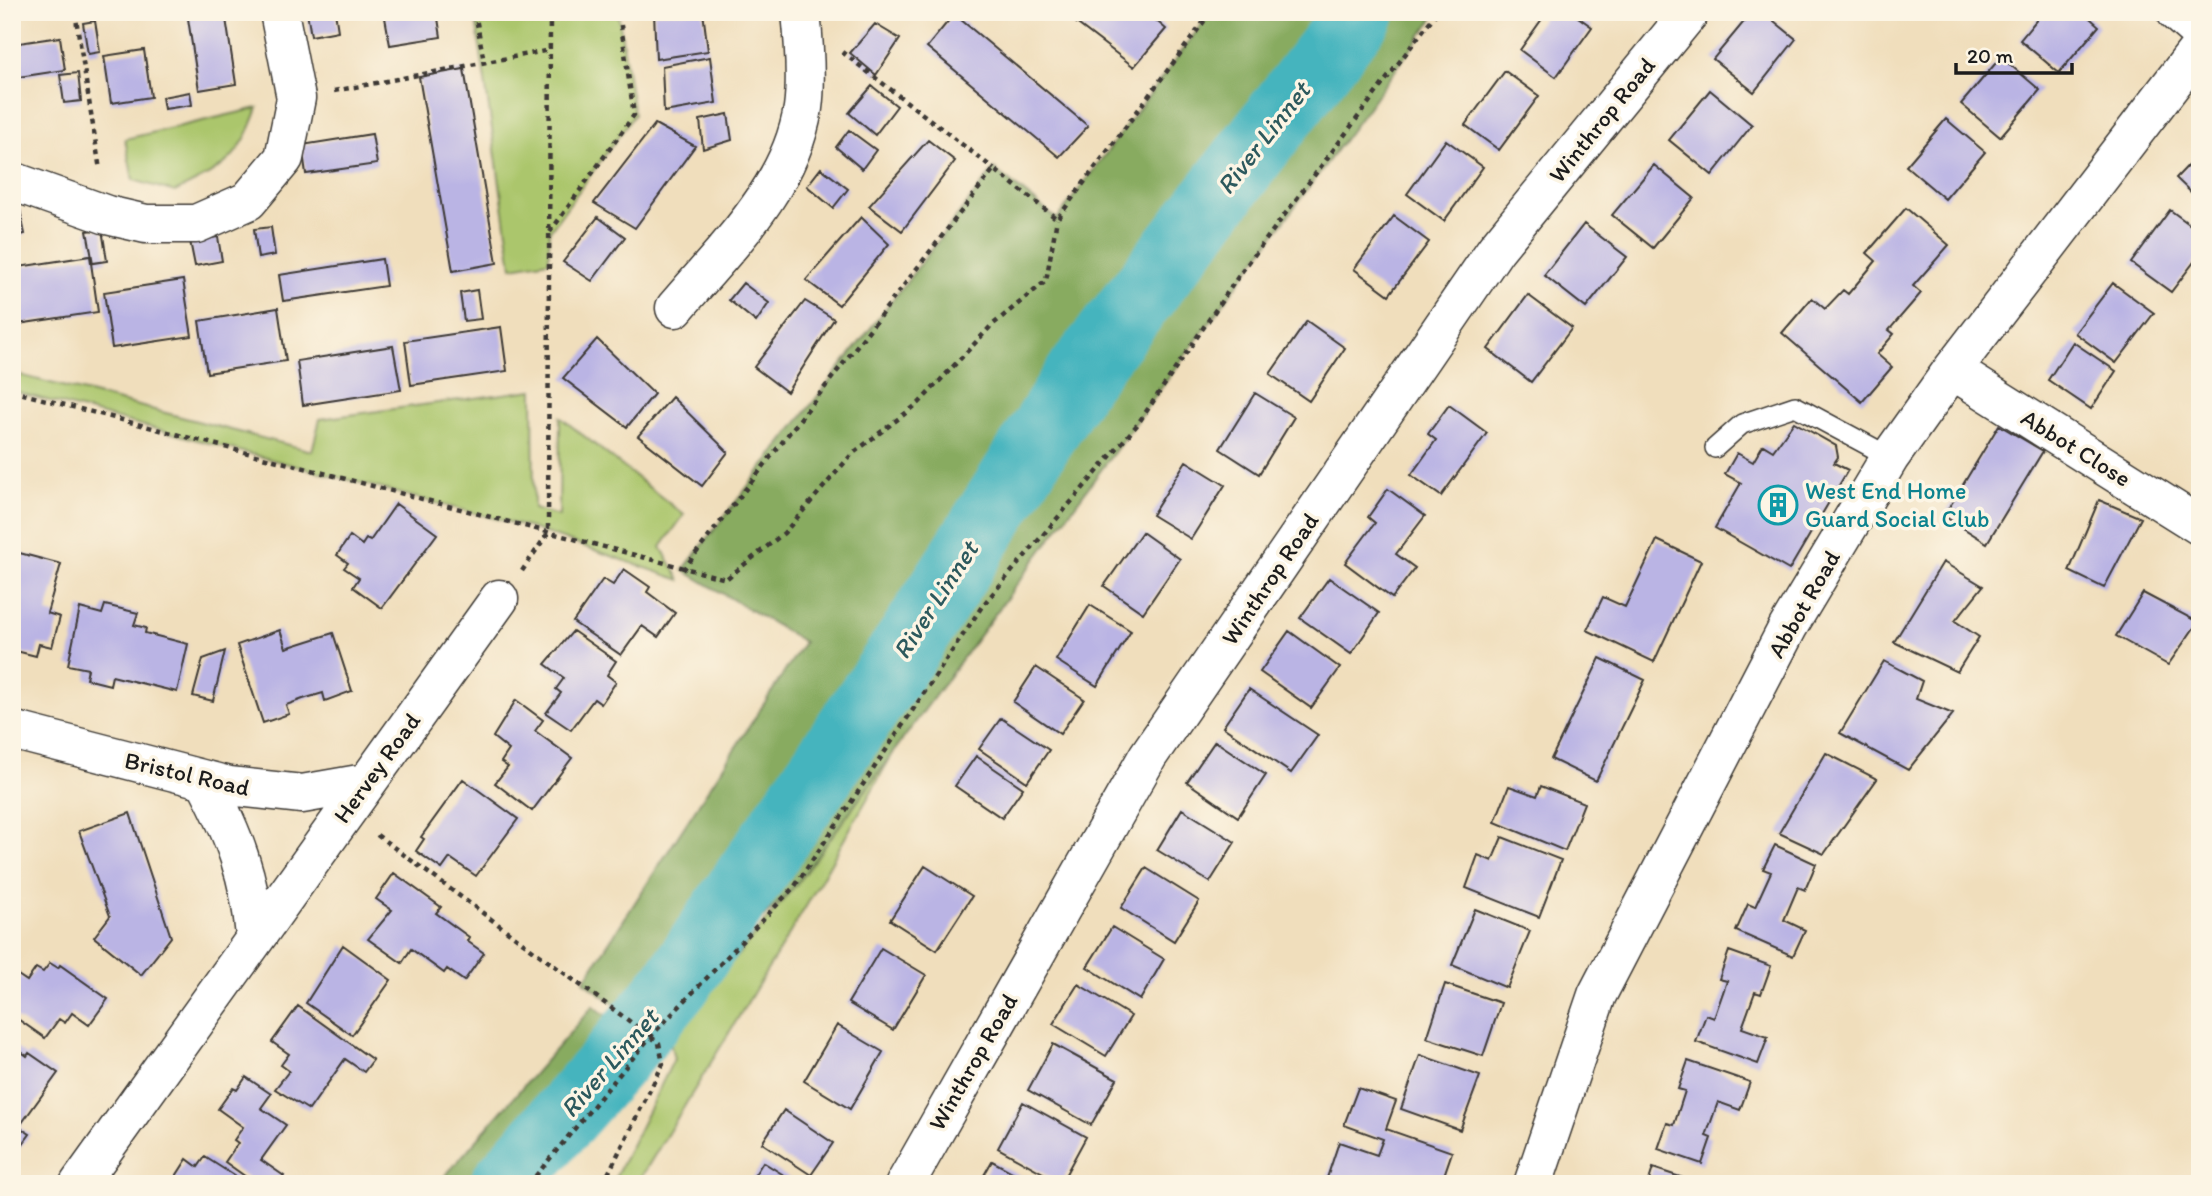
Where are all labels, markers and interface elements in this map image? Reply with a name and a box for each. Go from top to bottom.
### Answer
scale bar [1956,32,2072,76]
text: 20 m [1967,43,2014,68]
street label: Winthrop Road [1542,51,1661,188]
water label: River Linnet [1209,74,1318,201]
street label: Abbot Close [2016,403,2136,493]
place label: West End Home Guard Social Club [1805,476,1990,533]
building icon: West End Home Guard Social Club [1757,484,1799,526]
street label: Winthrop Road [1215,507,1324,650]
water label: River Linnet [885,533,986,665]
street label: Abbot Road [1761,545,1846,663]
street label: Hervey Road [327,707,426,829]
street label: Bristol Road [122,745,253,802]
street label: Winthrop Road [922,988,1023,1135]
water label: River Linnet [553,1000,666,1124]

